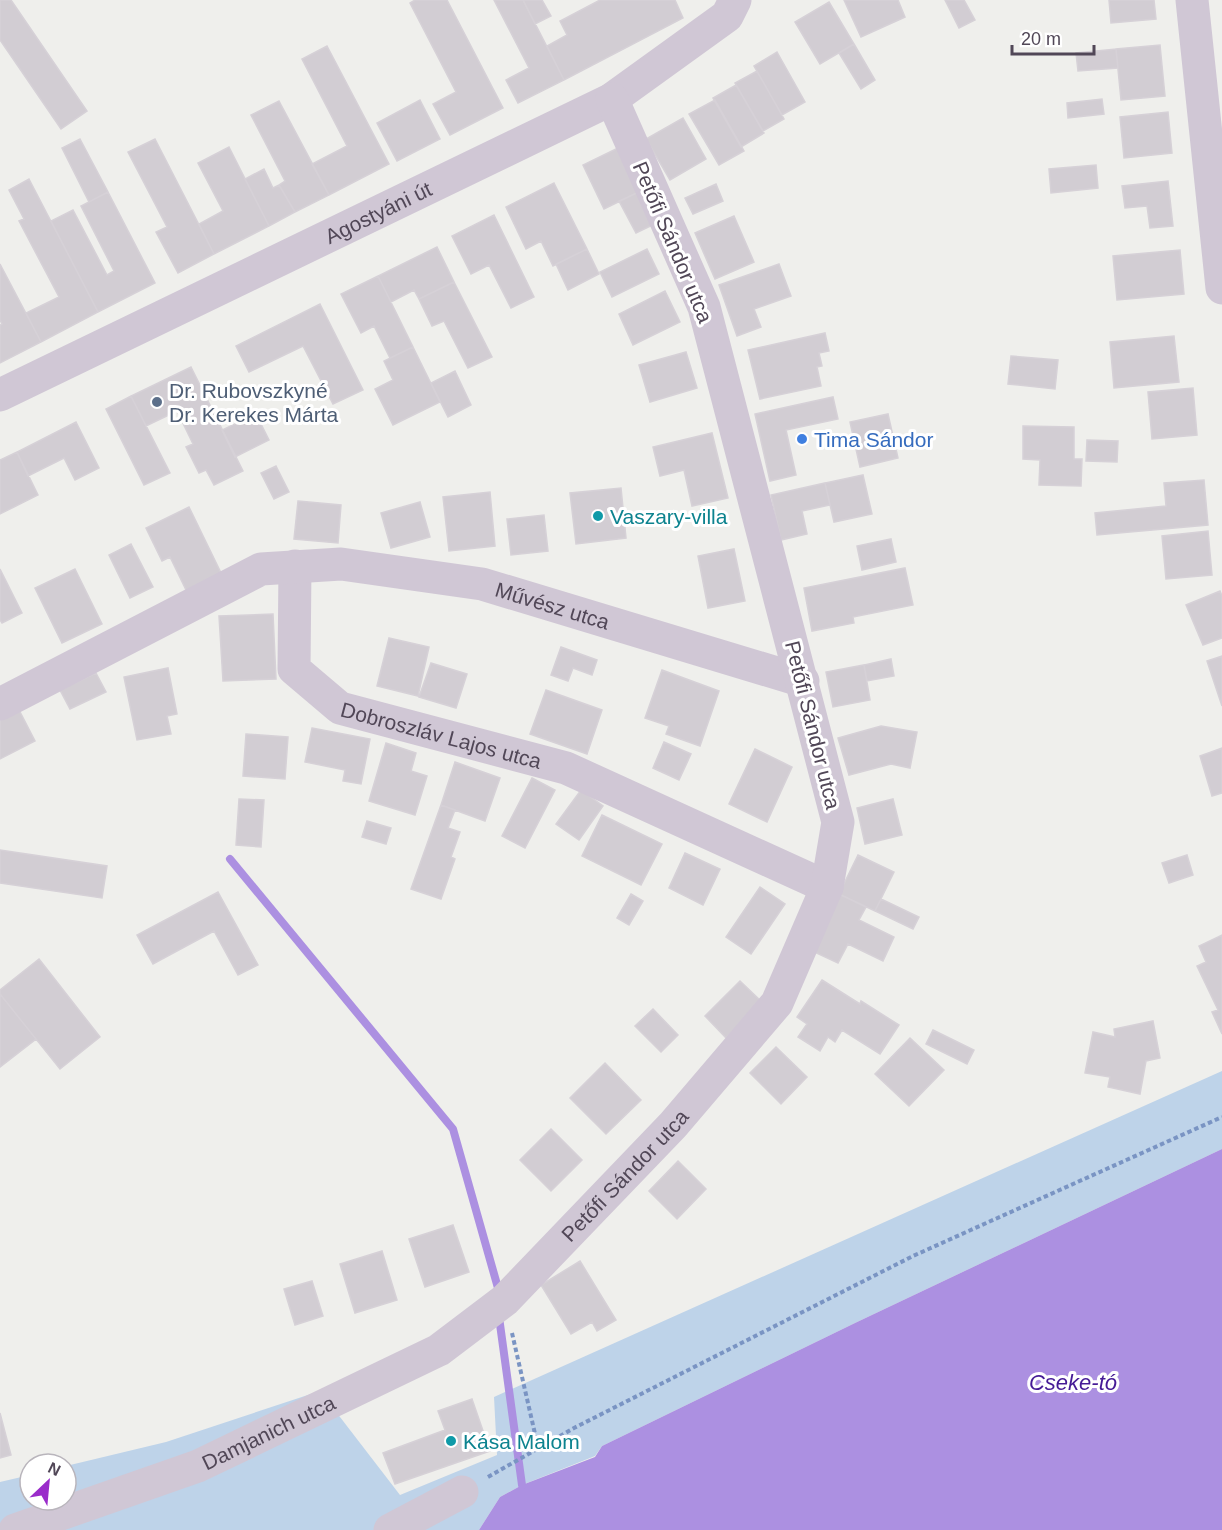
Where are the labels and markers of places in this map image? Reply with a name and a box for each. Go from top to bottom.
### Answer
place label: Dr. Rubovszkyné Dr. Kerekes Márta [169,379,339,426]
marker: Dr. Rubovszkyné Dr. Kerekes Márta [150,395,164,409]
place label: Tima Sándor [814,428,933,451]
marker: Tima Sándor [795,432,809,446]
place label: Vaszary-villa [610,505,728,528]
marker: Vaszary-villa [591,509,605,523]
place label: Kása Malom [463,1430,580,1453]
marker: Kása Malom [444,1434,458,1448]

